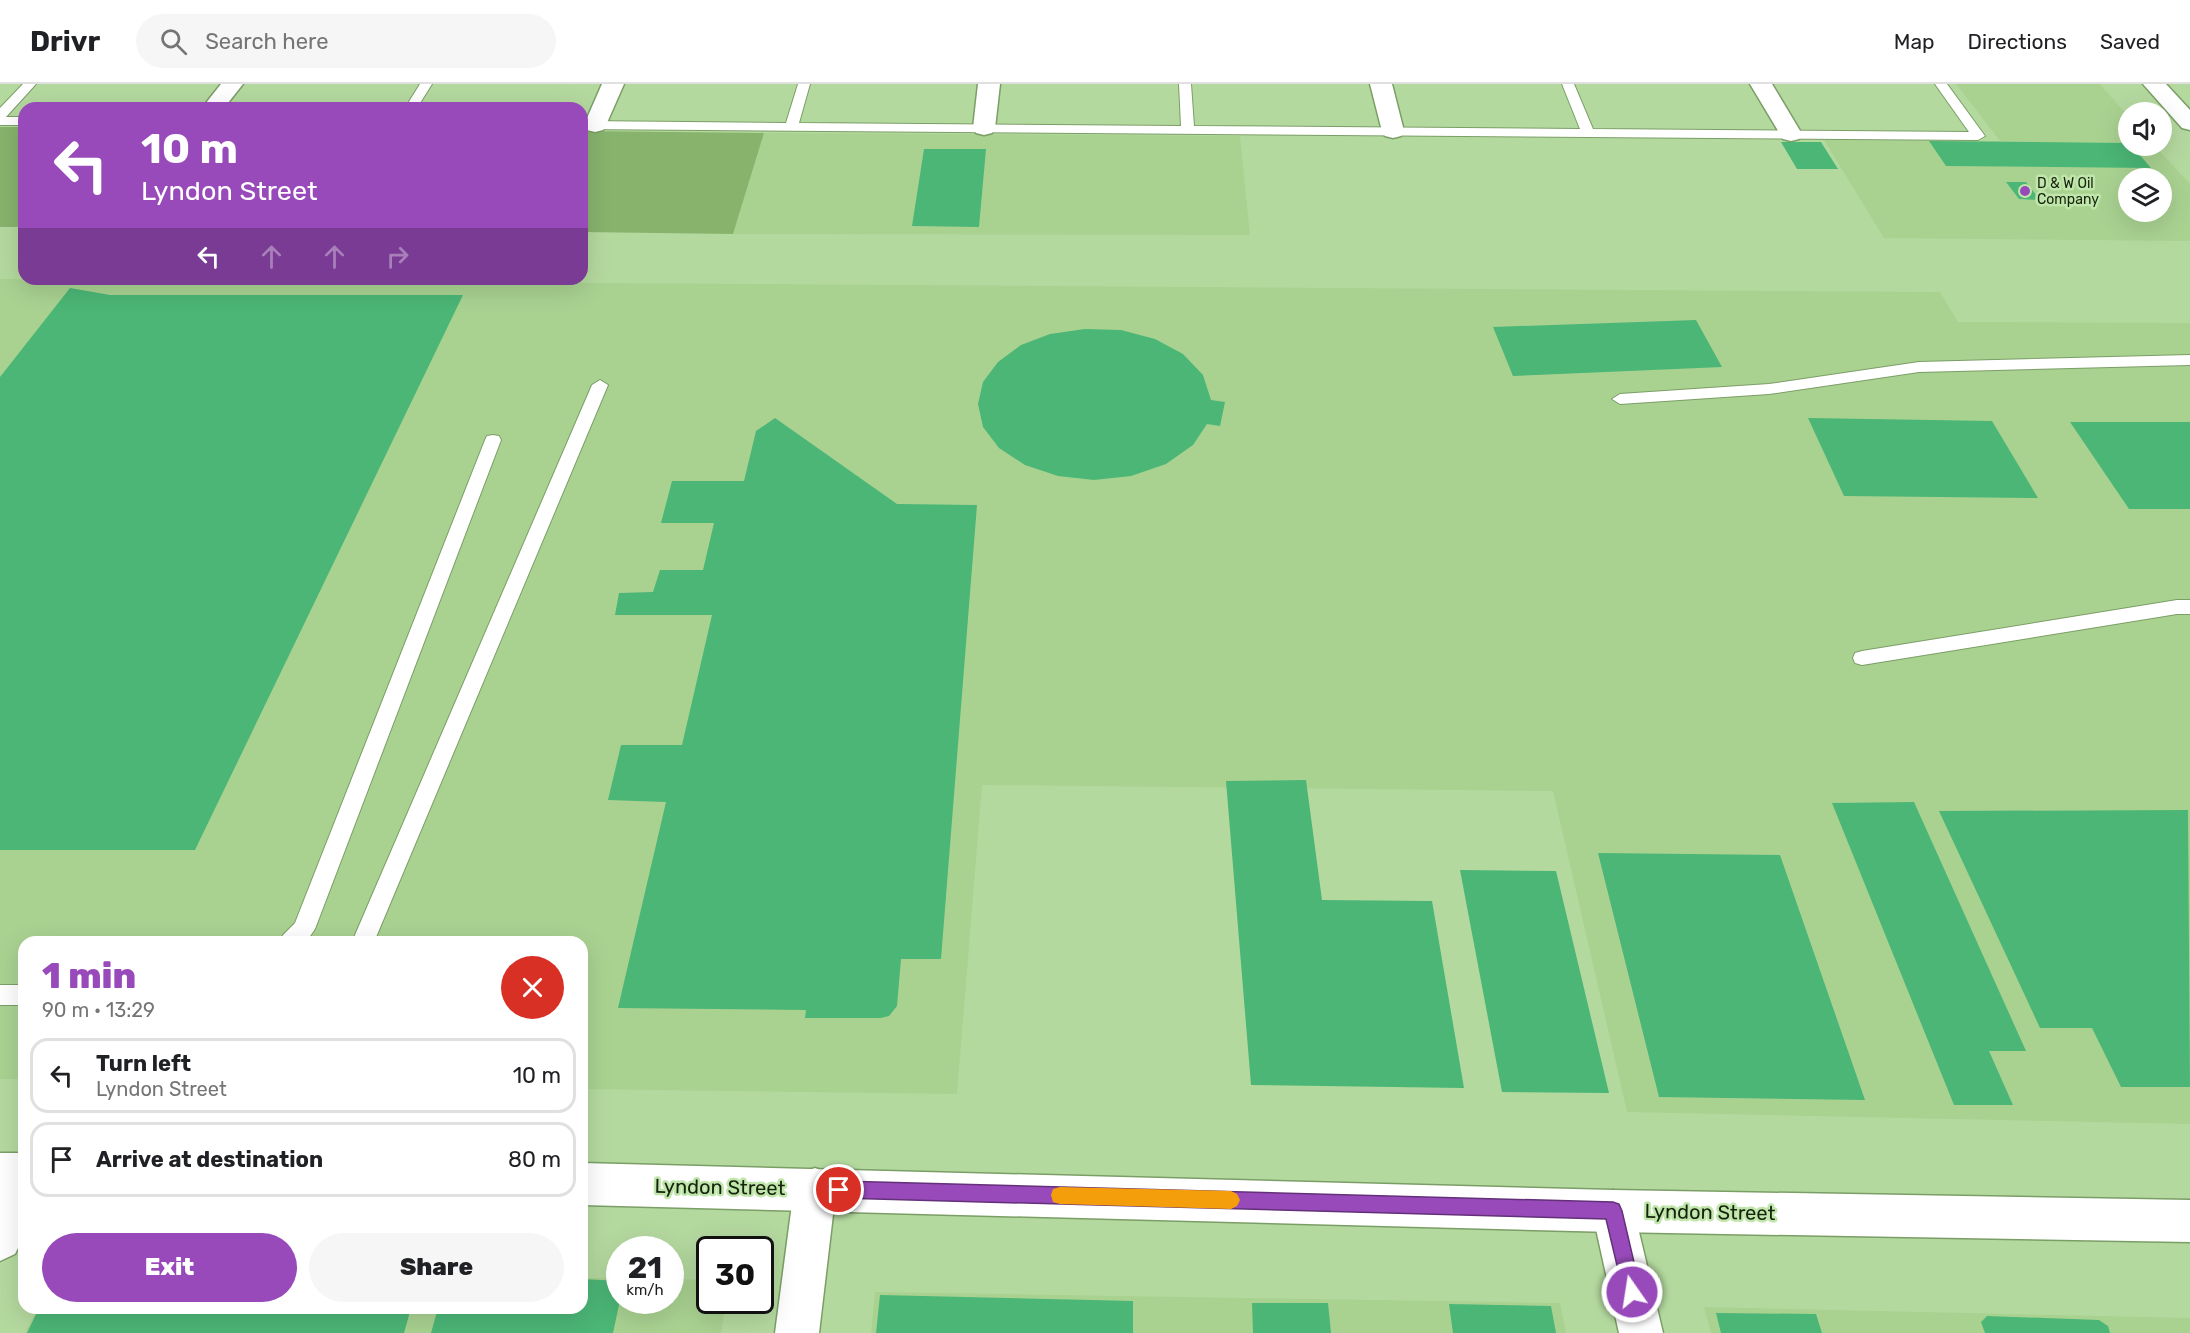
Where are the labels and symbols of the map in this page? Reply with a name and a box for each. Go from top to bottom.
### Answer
place label: D & W Oil Company [2037,175,2099,208]
marker: D & W Oil Company [2018,184,2032,198]
pin [813,1164,864,1215]
street label: Lyndon Street [654,1174,786,1200]
street label: Lyndon Street [1644,1199,1776,1225]
speed limit sign: 30 [696,1236,774,1314]
position arrow [1600,1260,1664,1324]

